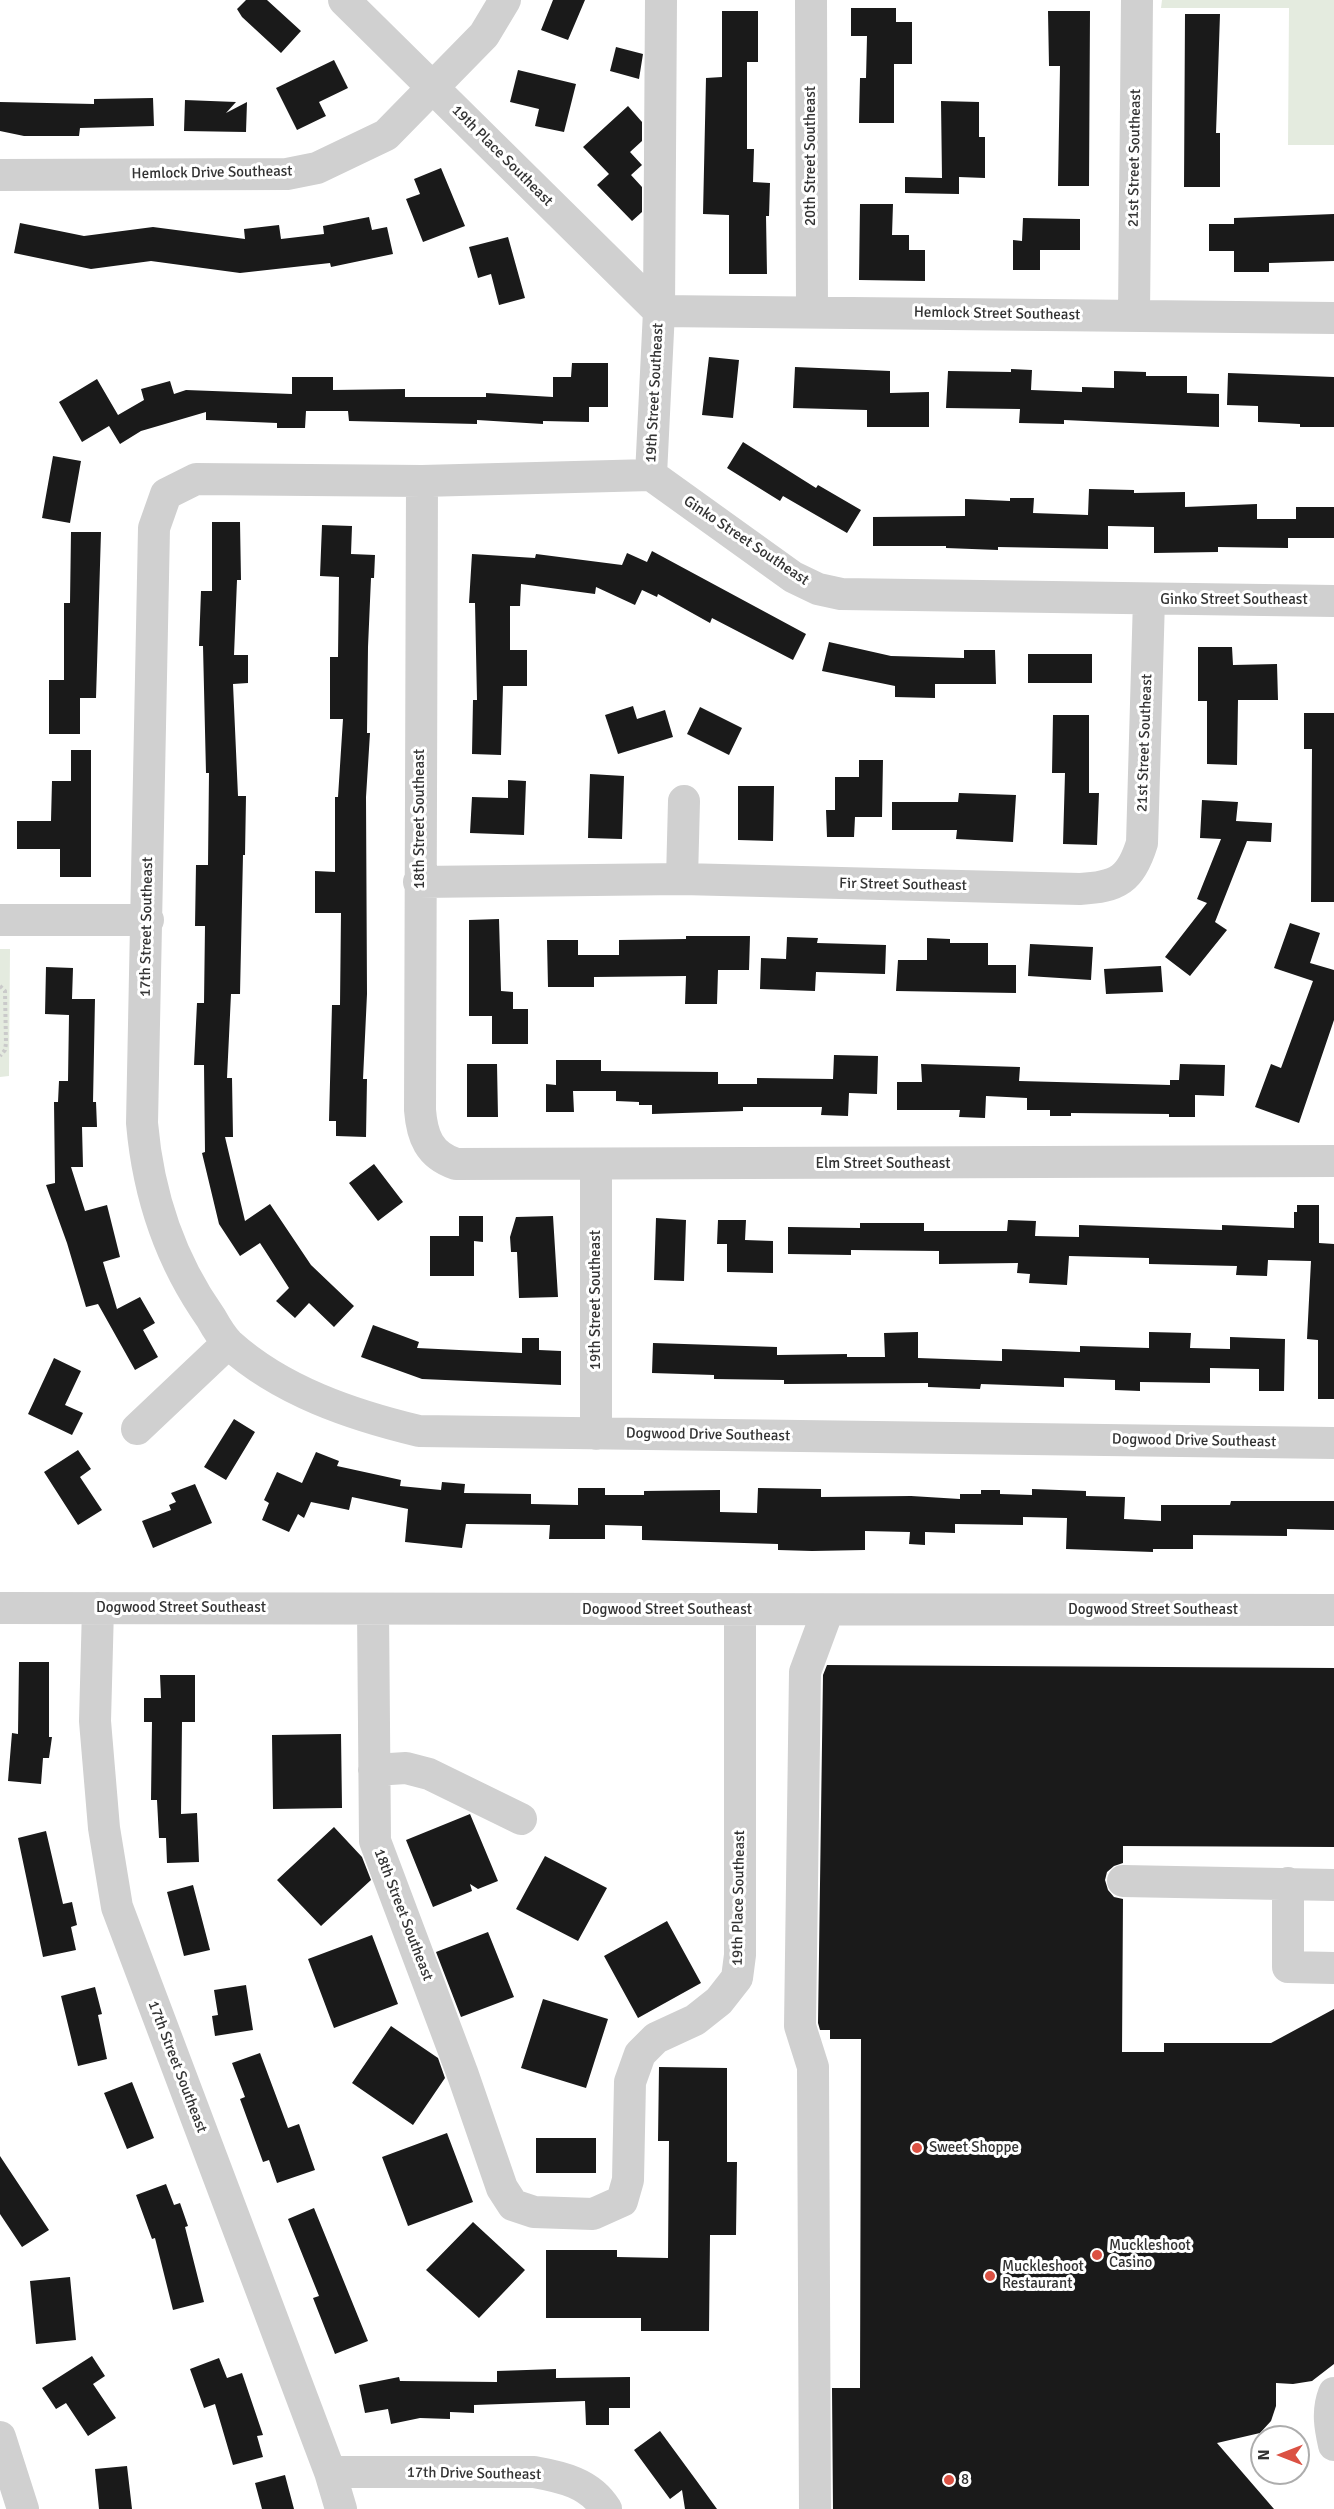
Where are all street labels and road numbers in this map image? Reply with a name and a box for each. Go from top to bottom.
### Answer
street label: 20th Street Southeast [802,86,820,226]
street label: 21st Street Southeast [1125,89,1145,227]
street label: 19th Place Southeast [448,102,556,210]
street label: Hemlock Drive Southeast [131,163,293,183]
street label: Hemlock Street Southeast [914,304,1080,324]
street label: 19th Street Southeast [642,323,668,463]
street label: Ginko Street Southeast [680,492,812,590]
street label: Ginko Street Southeast [1160,591,1308,609]
street label: 21st Street Southeast [1134,674,1156,812]
street label: 18th Street Southeast [411,749,429,889]
street label: 17th Street Southeast [137,857,157,997]
street label: Fir Street Southeast [839,875,967,895]
street label: Elm Street Southeast [815,1155,951,1173]
street label: 19th Street Southeast [587,1230,605,1370]
street label: Dogwood Drive Southeast [626,1425,790,1445]
street label: Dogwood Drive Southeast [1112,1431,1276,1451]
street label: Dogwood Street Southeast [96,1599,266,1617]
street label: Dogwood Street Southeast [582,1601,752,1619]
street label: Dogwood Street Southeast [1068,1601,1238,1619]
street label: 19th Place Southeast [729,1830,749,1966]
street label: 18th Street Southeast [370,1846,436,1984]
street label: 17th Street Southeast [144,1998,210,2136]
street label: 17th Drive Southeast [407,2464,541,2484]

